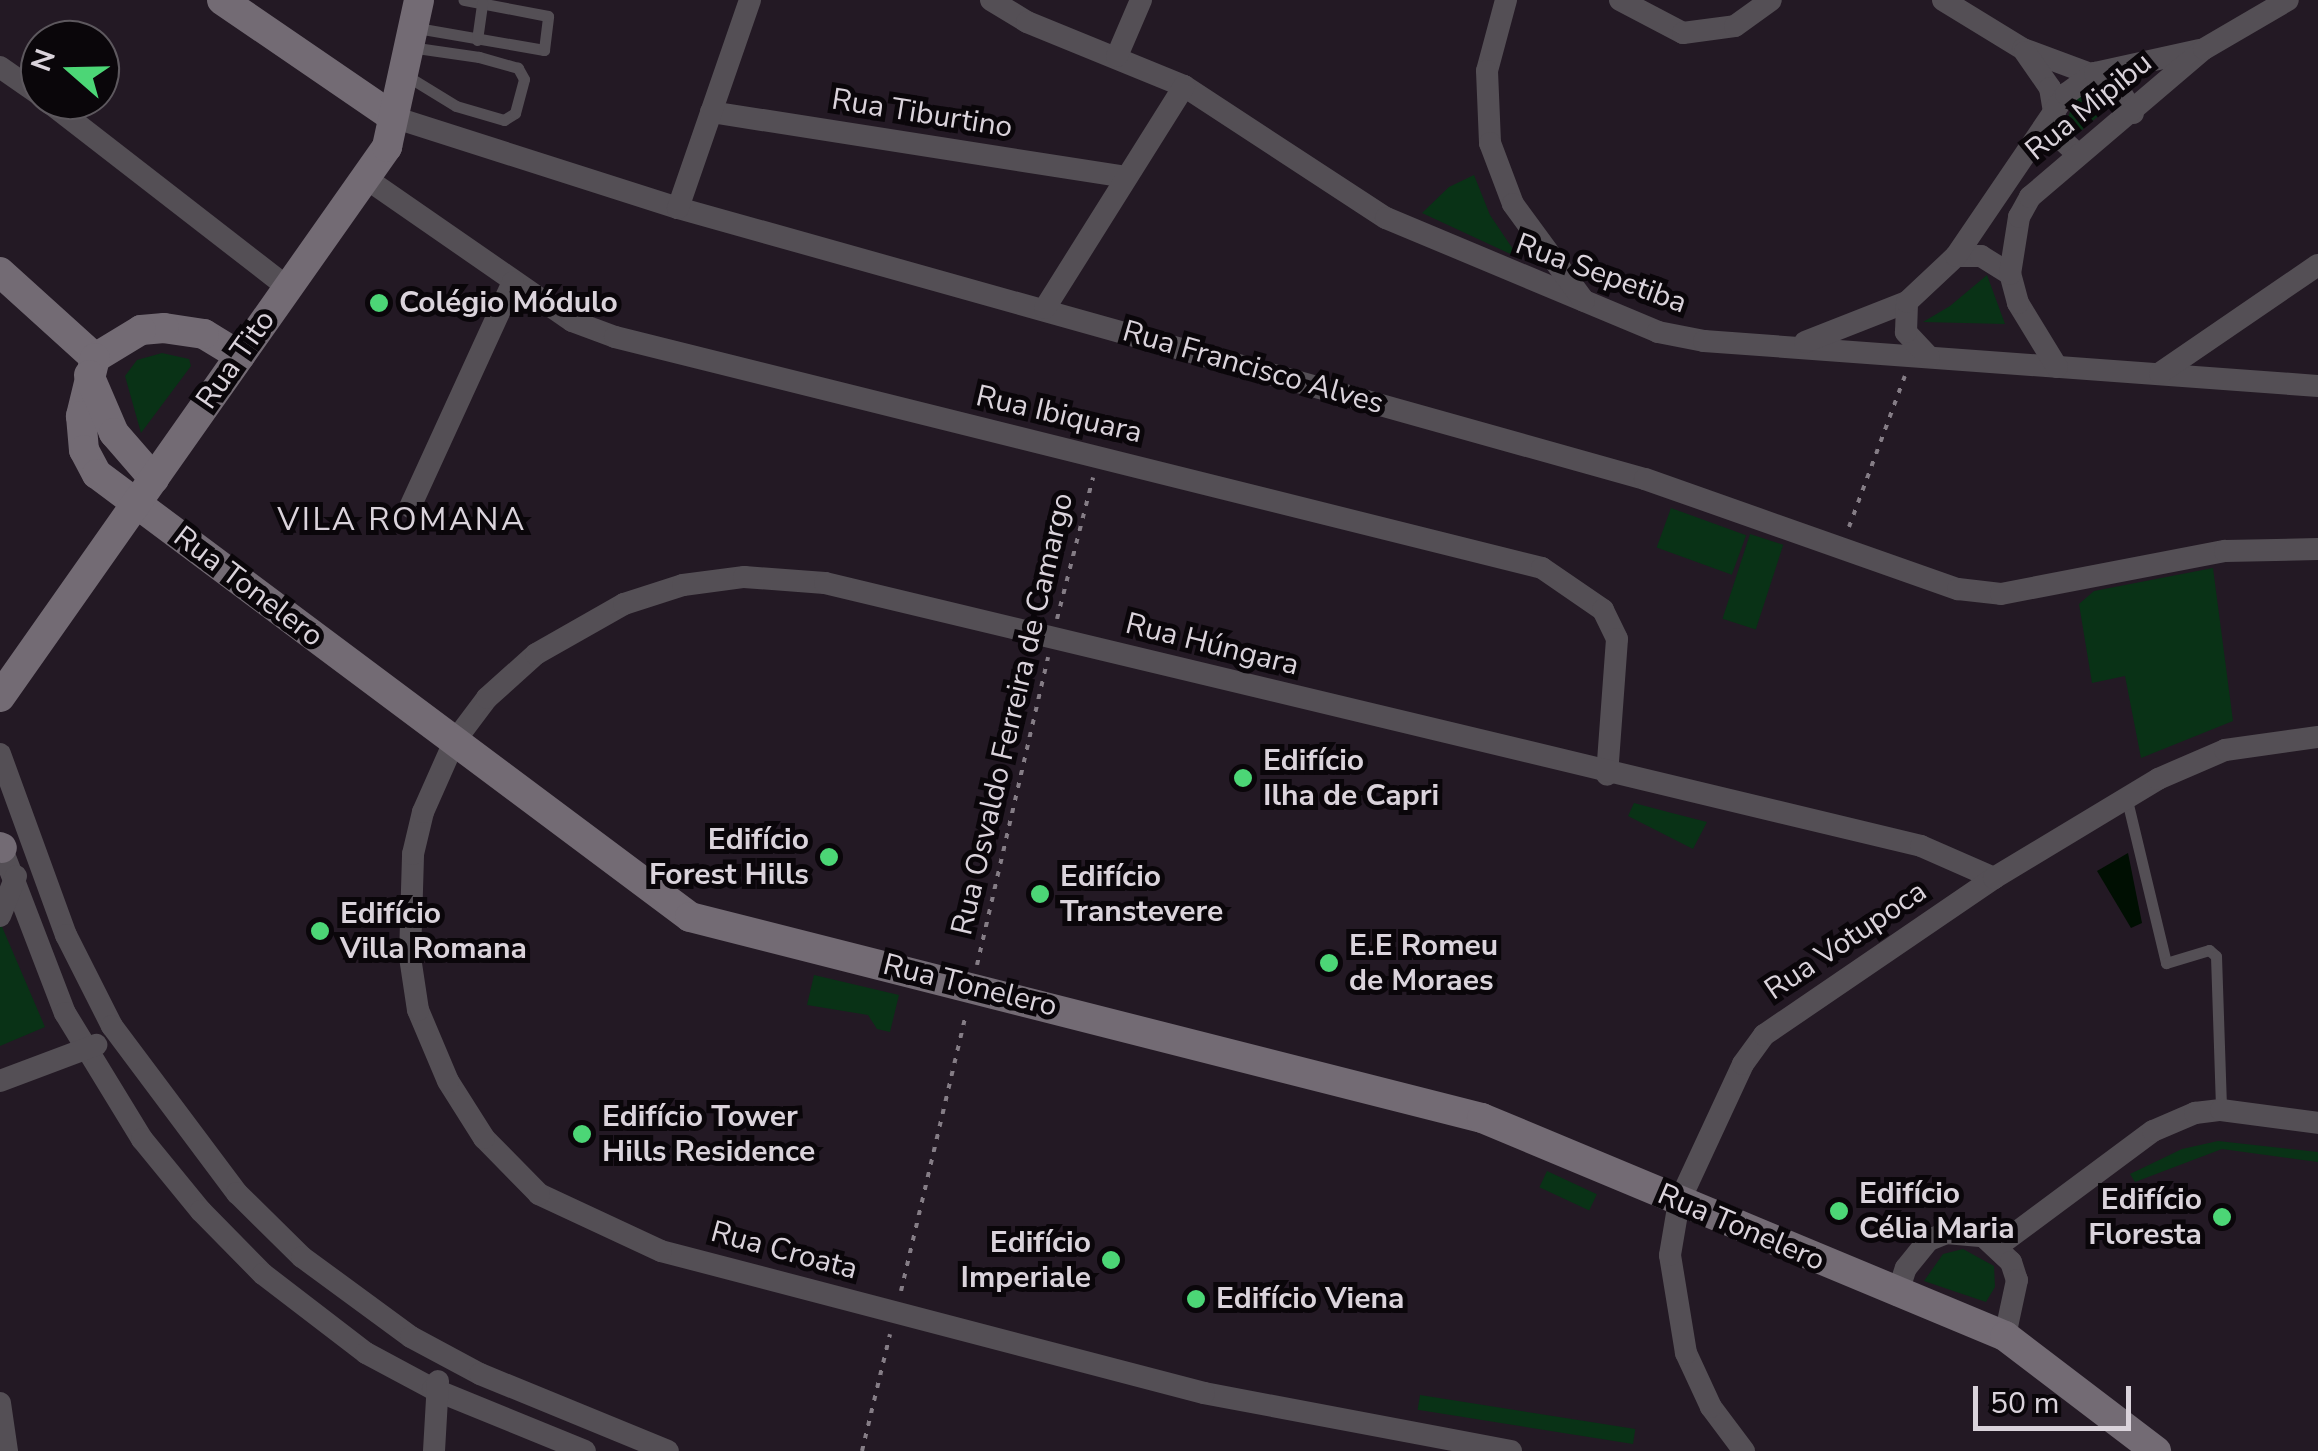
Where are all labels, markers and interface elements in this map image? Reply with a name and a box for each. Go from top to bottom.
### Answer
north arrow [20,20,120,120]
text: N [22,44,65,77]
street label: Rua Mipibu [2019,45,2159,169]
street label: Rua Tiburtino [829,82,1015,146]
street label: Rua Sepetiba [1511,226,1691,322]
place label: Colégio Módulo [399,285,618,321]
marker: Colégio Módulo [368,292,390,314]
street label: Rua Tito [189,304,283,416]
street label: Rua Francisco Alves [1119,314,1387,422]
street label: Rua Ibiquara [972,378,1146,452]
street label: Rua Osvaldo Ferreira de Camargo [945,489,1081,939]
district label: VILA ROMANA [277,501,527,539]
street label: Rua Tonelero [166,519,330,655]
street label: Rua Húngara [1122,606,1302,684]
place label: Edifício Ilha de Capri [1263,743,1439,814]
marker: Edifício Ilha de Capri [1232,767,1254,789]
place label: Edifício Forest Hills [649,822,809,892]
marker: Edifício Forest Hills [818,846,840,868]
place label: Edifício Transtevere [1060,859,1223,930]
street label: Rua Votupoca [1758,874,1934,1008]
marker: Edifício Transtevere [1029,883,1051,905]
place label: Edifício Villa Romana [340,896,527,966]
marker: Edifício Villa Romana [309,920,331,942]
place label: E.E Romeu de Moraes [1349,928,1498,998]
street label: Rua Tonelero [879,947,1061,1025]
marker: E.E Romeu de Moraes [1318,952,1340,974]
place label: Edifício Tower Hills Residence [602,1099,815,1170]
marker: Edifício Tower Hills Residence [571,1123,593,1145]
place label: Edifício Célia Maria [1859,1176,2015,1246]
street label: Rua Tonelero [1652,1177,1830,1279]
place label: Edifício Floresta [2088,1182,2202,1252]
marker: Edifício Célia Maria [1828,1200,1850,1222]
marker: Edifício Floresta [2211,1206,2233,1228]
street label: Rua Croata [707,1214,861,1288]
place label: Edifício Imperiale [961,1225,1091,1296]
marker: Edifício Imperiale [1100,1249,1122,1271]
place label: Edifício Viena [1216,1281,1404,1317]
marker: Edifício Viena [1185,1288,1207,1310]
scale bar [1978,1366,2136,1428]
text: 50 m [1990,1383,2059,1424]

